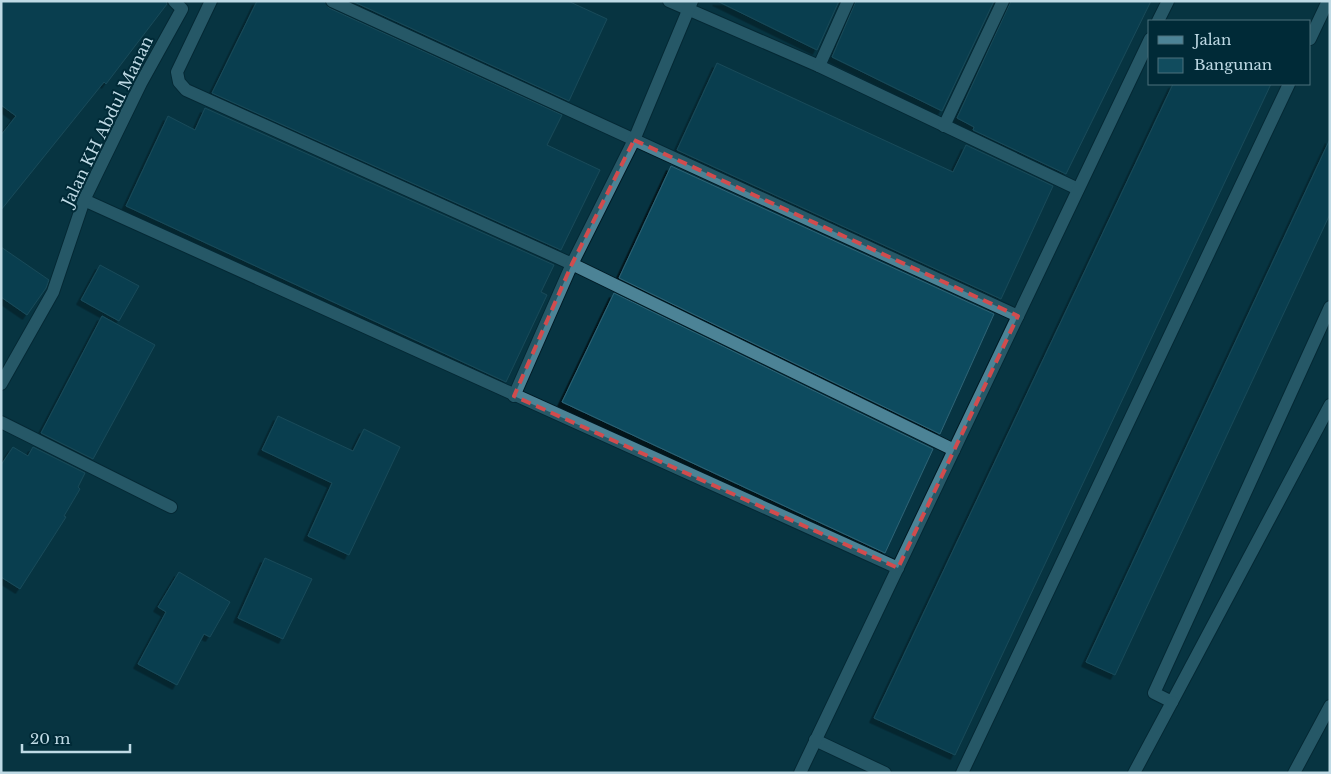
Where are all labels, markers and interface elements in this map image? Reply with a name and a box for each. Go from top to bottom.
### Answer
legend [1148,20,1311,85]
text: Jalan [1192,30,1231,49]
street label: Jalan KH Abdul Manan [56,33,157,211]
text: Bangunan [1194,55,1272,74]
scale bar [22,722,130,754]
text: 20 m [30,729,70,748]

